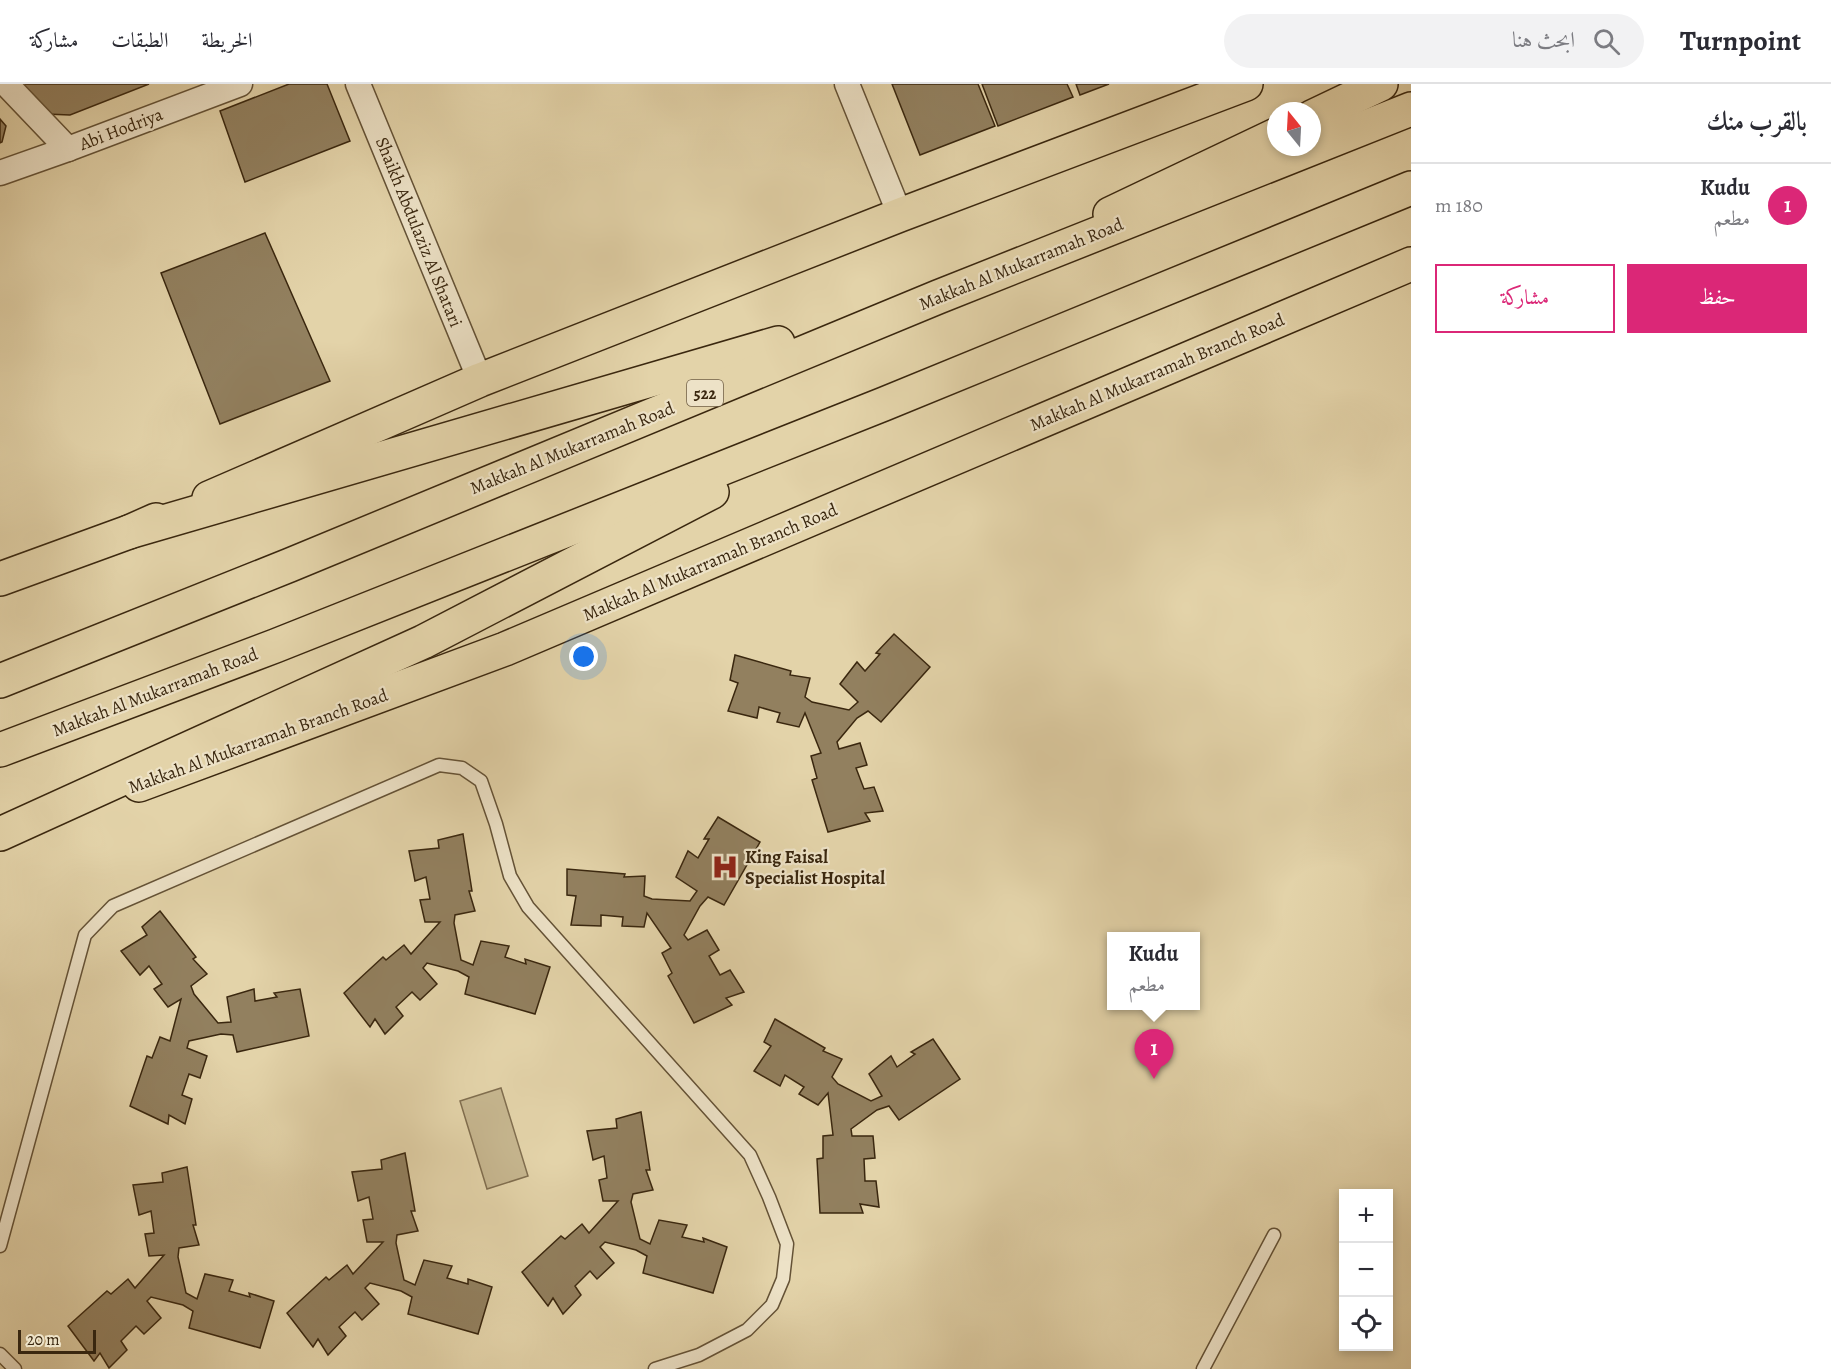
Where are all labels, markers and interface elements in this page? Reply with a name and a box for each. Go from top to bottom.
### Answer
search box [1224,14,1644,68]
text: Turnpoint [1680,22,1801,60]
text: ابحث هنا [1512,25,1575,55]
icon: search [1590,25,1623,58]
text: مشاركة [30,26,78,54]
text: الطبقات [111,26,168,54]
text: الخريطة [201,26,253,54]
street label: Abi Hodriya [75,102,167,156]
north arrow [1267,102,1321,156]
text: بالقرب منك [1706,104,1807,139]
street label: Shaikh Abdulaziz Al Shatari [370,133,468,331]
text: Kudu [1700,173,1750,203]
text: 180 m [1435,192,1483,219]
text: 1 [1784,192,1791,219]
text: مطعم [1713,205,1750,232]
street label: Makkah Al Mukarramah Road [915,212,1127,316]
button: مشاركة [1435,264,1615,333]
button: حفظ [1627,264,1807,333]
street label: Makkah Al Mukarramah Branch Road [1026,307,1288,437]
road number: 522 [687,380,723,406]
street label: Makkah Al Mukarramah Road [466,396,678,500]
street label: Makkah Al Mukarramah Branch Road [579,497,841,627]
street label: Makkah Al Mukarramah Road [49,642,261,742]
your location [569,642,598,671]
street label: Makkah Al Mukarramah Branch Road [125,683,391,799]
place label: King Faisal Specialist Hospital [745,845,885,890]
hospital icon: King Faisal Specialist Hospital [710,852,740,882]
popup [1107,932,1200,1010]
text: Kudu [1129,939,1178,969]
text: مطعم [1129,971,1165,998]
pin: 1 [1134,1030,1174,1079]
map controls [1339,1189,1393,1351]
button: + [1339,1189,1393,1243]
button: − [1339,1243,1393,1297]
button: locate [1339,1297,1393,1351]
scale bar [18,1327,96,1354]
text: 20 m [27,1329,60,1351]

